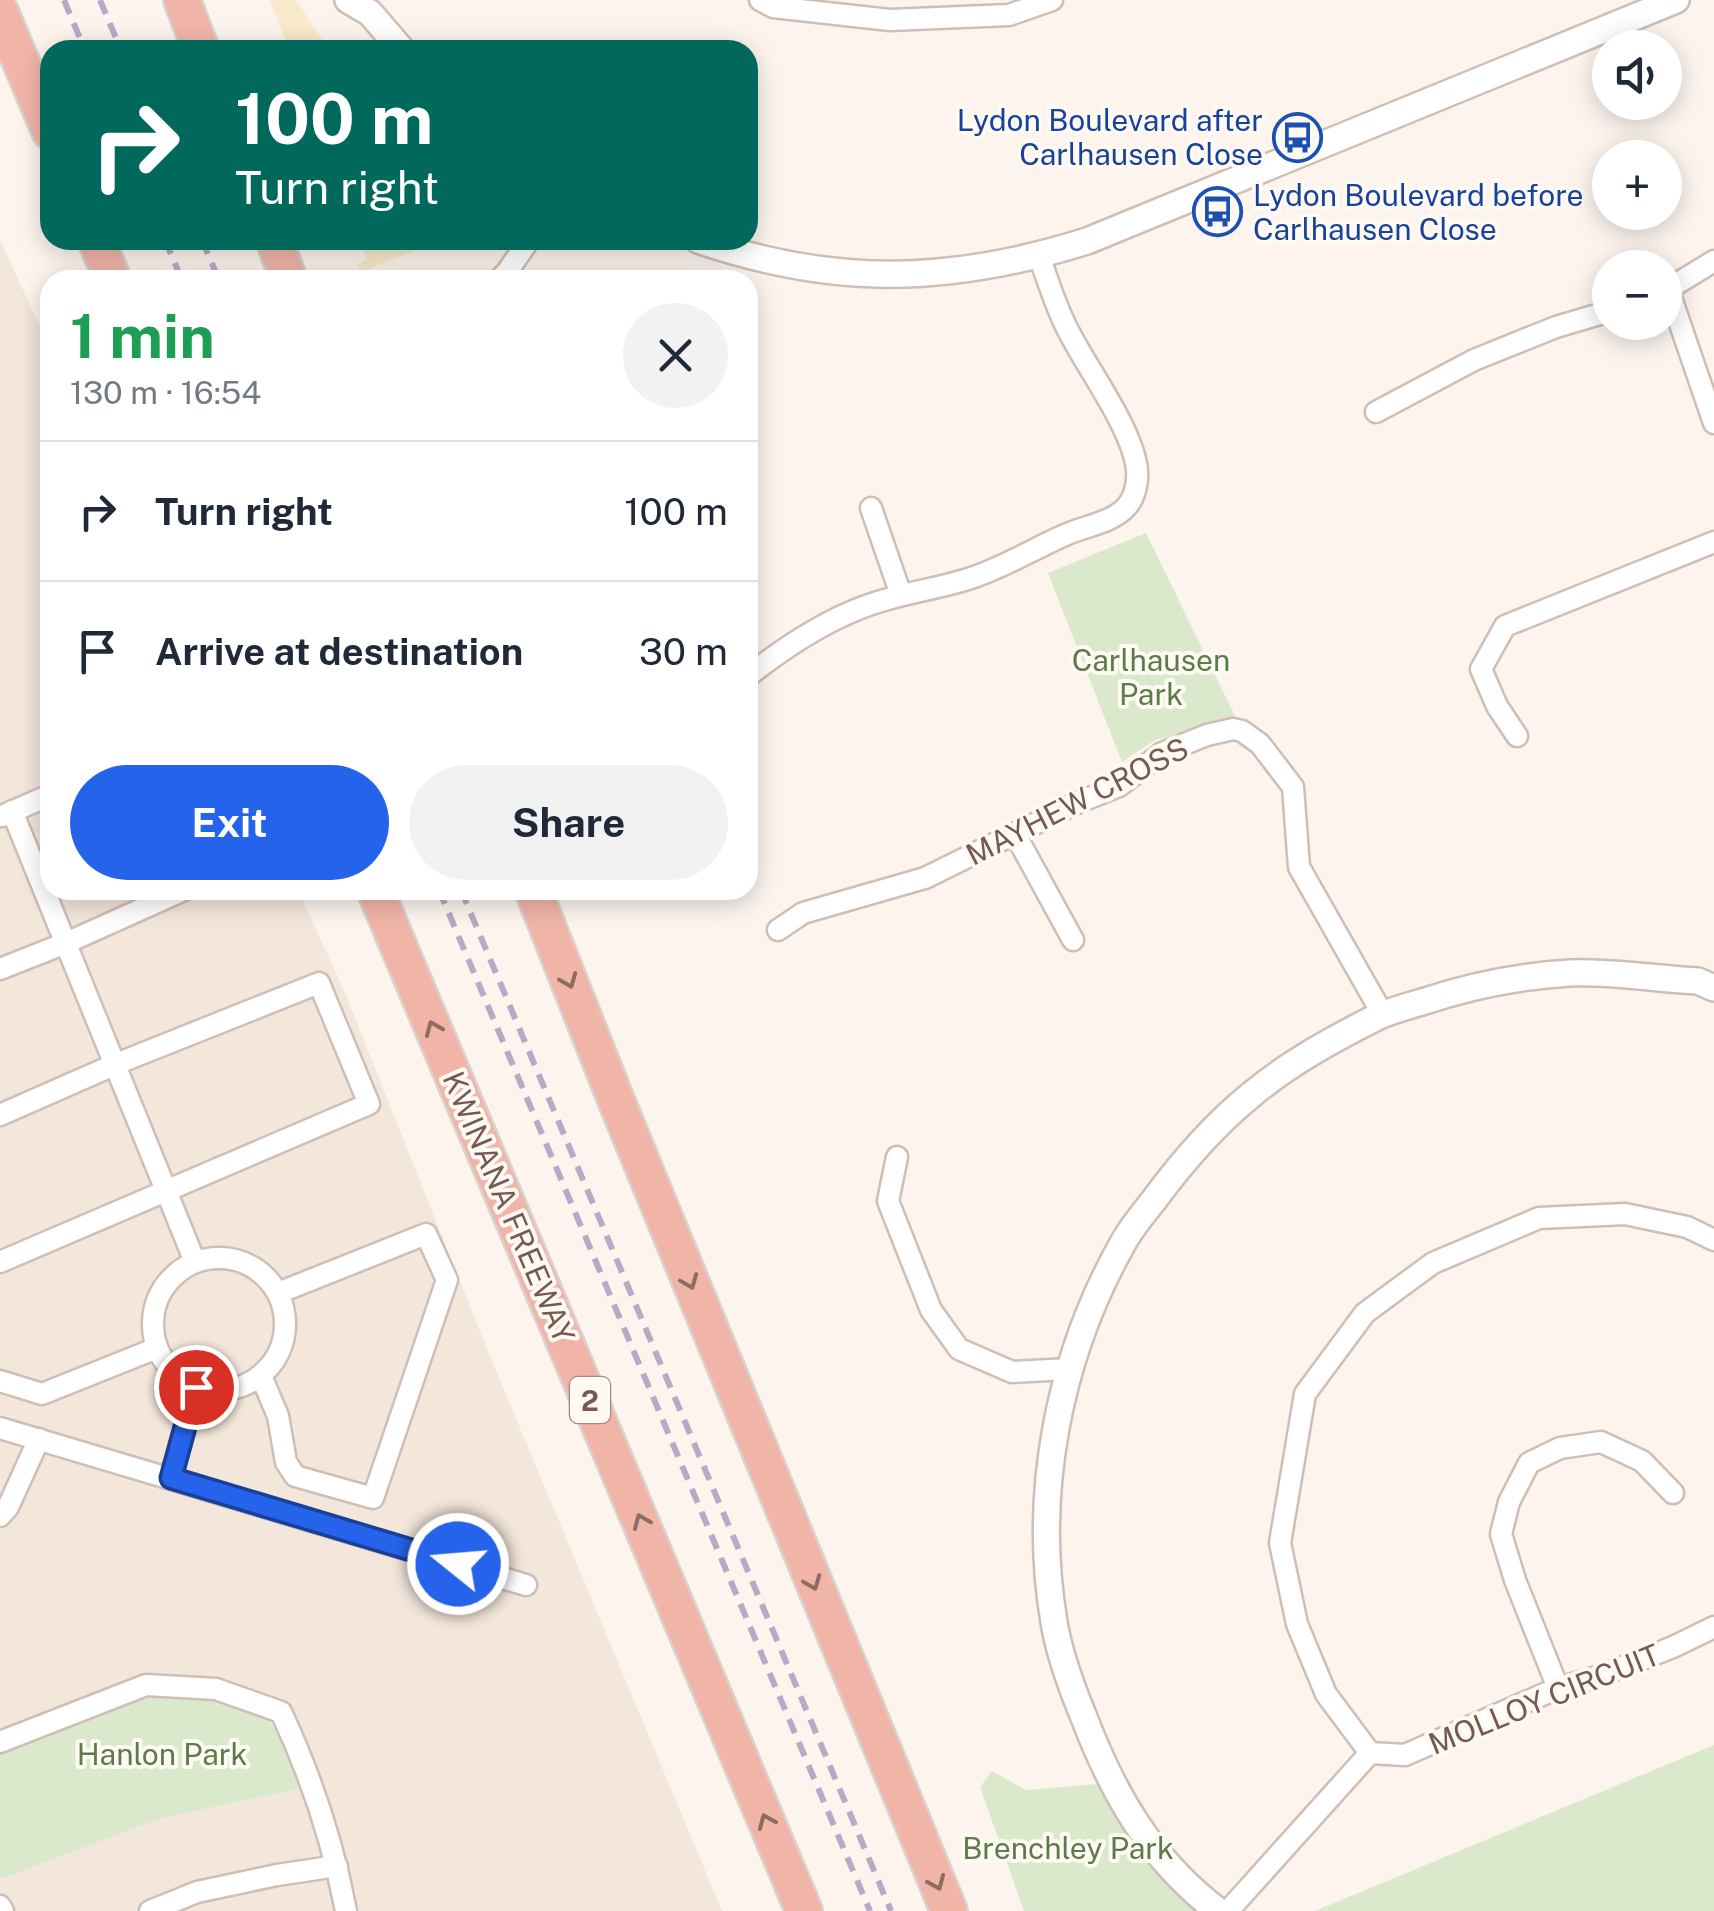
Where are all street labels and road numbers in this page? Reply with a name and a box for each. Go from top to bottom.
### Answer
street label: MAYHEW CROSS [960,729,1194,873]
street label: KWINANA FREEWAY [436,1066,582,1348]
road number: 2 [570,1377,610,1423]
street label: MOLLOY CIRCUIT [1423,1636,1665,1762]

